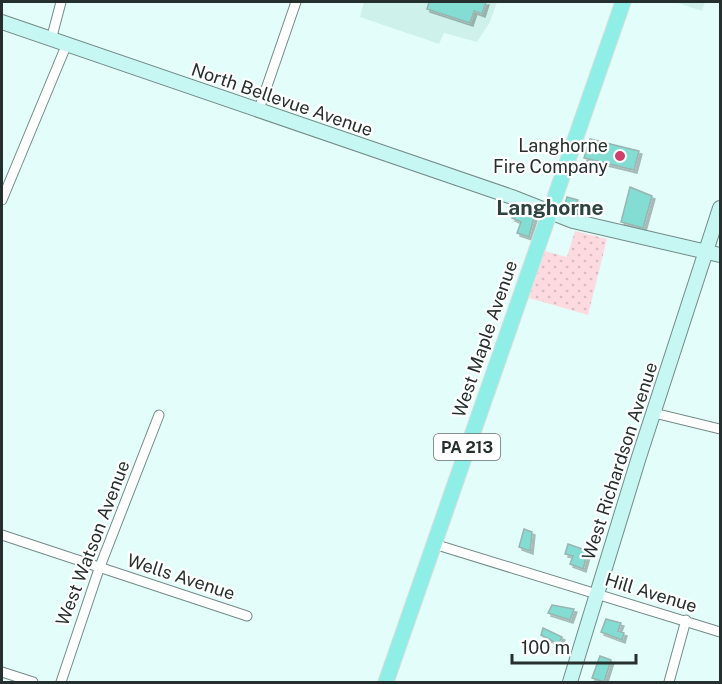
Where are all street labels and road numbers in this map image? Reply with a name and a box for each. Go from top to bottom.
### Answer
street label: North Bellevue Avenue [189,59,376,140]
street label: West Maple Avenue [448,258,521,420]
street label: West Richardson Avenue [578,359,661,562]
road number: PA 213 [434,434,500,460]
street label: West Watson Avenue [51,457,134,628]
street label: Wells Avenue [125,549,238,604]
street label: Hill Avenue [603,569,700,616]

